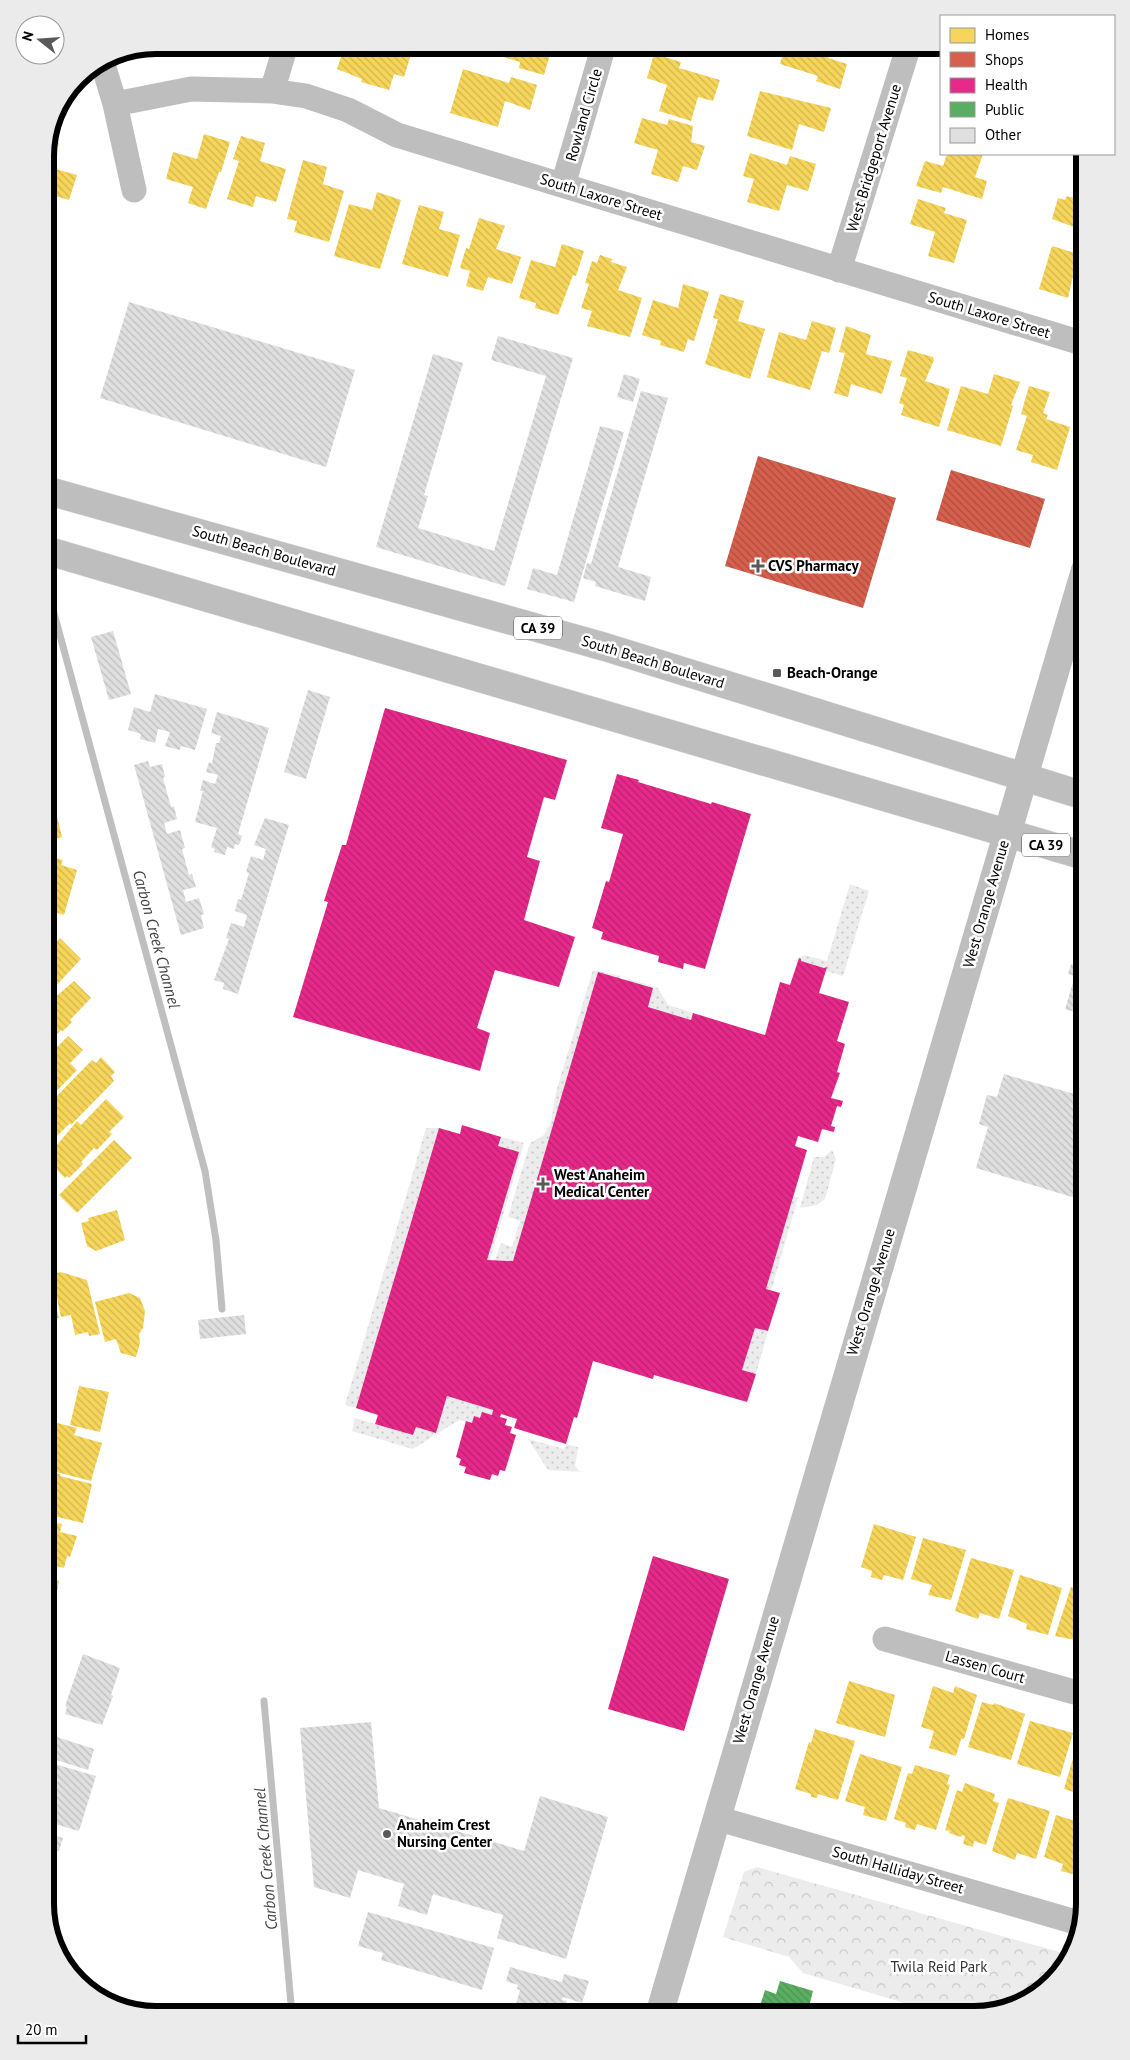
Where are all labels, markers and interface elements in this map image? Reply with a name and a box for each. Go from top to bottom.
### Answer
north arrow [15,15,65,65]
legend [940,15,1115,155]
text: Homes [985,25,1029,44]
text: N [18,29,38,43]
text: Shops [985,50,1024,69]
street label: Rowland Circle [561,66,606,163]
text: Health [985,75,1028,94]
street label: West Bridgeport Avenue [842,82,905,234]
text: Public [985,100,1024,119]
text: Other [985,125,1021,144]
street label: South Laxore Street [538,169,665,224]
street label: South Laxore Street [926,287,1053,342]
street label: South Beach Boulevard [190,521,338,580]
place label: CVS Pharmacy [768,556,859,575]
marker: CVS Pharmacy [752,560,764,572]
road number: CA 39 [514,616,562,640]
street label: South Beach Boulevard [579,631,727,692]
place label: Beach-Orange [787,663,878,682]
marker: Beach-Orange [771,667,783,679]
road number: CA 39 [1022,834,1070,856]
street label: West Orange Avenue [958,838,1013,970]
water label: Carbon Creek Channel [129,867,185,1011]
place label: West Anaheim Medical Center [554,1165,650,1201]
marker: West Anaheim Medical Center [536,1177,550,1191]
street label: West Orange Avenue [842,1226,899,1358]
street label: West Orange Avenue [728,1614,783,1746]
street label: Lassen Court [943,1646,1027,1687]
water label: Carbon Creek Channel [249,1786,281,1931]
place label: Anaheim Crest Nursing Center [397,1815,493,1851]
marker: Anaheim Crest Nursing Center [381,1828,393,1840]
street label: South Halliday Street [830,1842,966,1897]
park label: Twila Reid Park [891,1957,988,1976]
scale bar [18,2012,85,2044]
text: 20 m [25,2020,58,2039]

